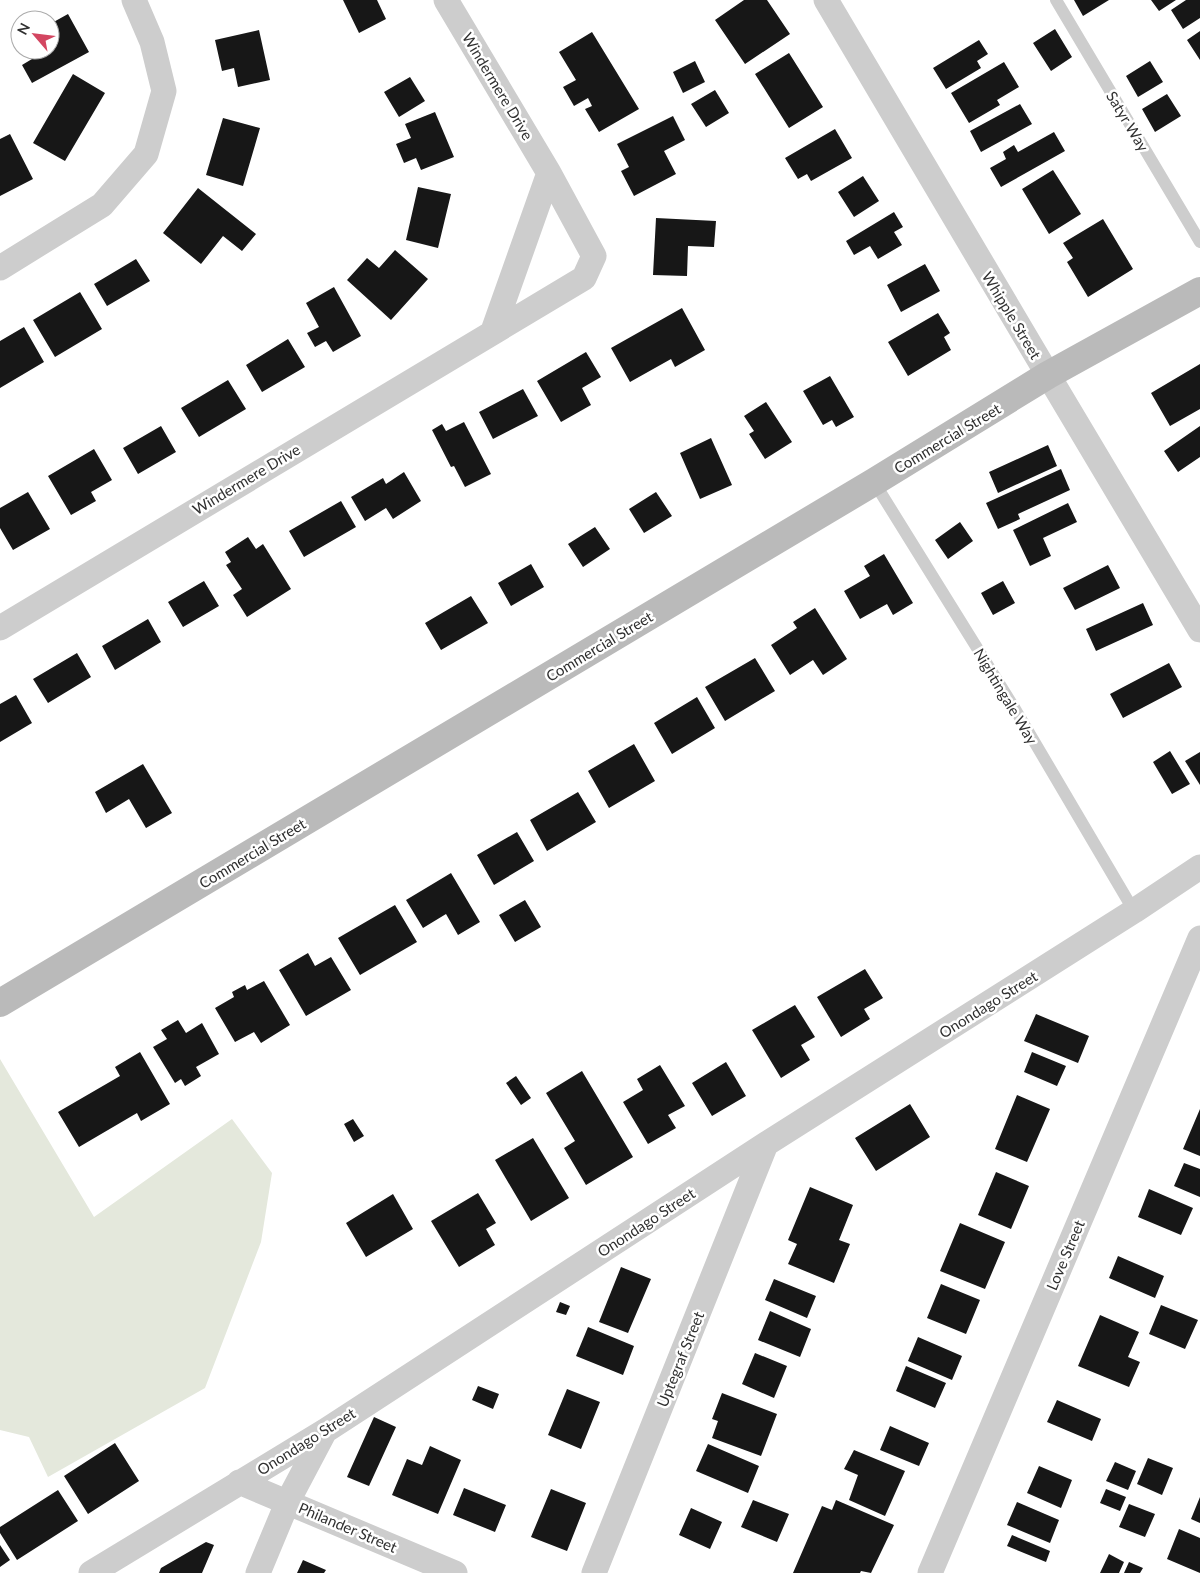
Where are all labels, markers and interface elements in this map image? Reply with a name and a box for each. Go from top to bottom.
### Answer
north arrow [10,10,60,60]
text: N [13,20,33,37]
street label: Windermere Drive [459,29,537,143]
street label: Satyr Way [1103,88,1153,155]
street label: Whipple Street [979,268,1046,363]
street label: Commercial Street [890,399,1004,477]
street label: Windermere Drive [189,440,303,518]
street label: Commercial Street [542,607,656,685]
street label: Nightingale Way [970,645,1042,747]
street label: Commercial Street [195,814,309,892]
street label: Onondago Street [936,966,1041,1041]
street label: Onondago Street [594,1183,699,1260]
street label: Love Street [1042,1217,1088,1293]
street label: Uptegraf Street [653,1308,708,1409]
street label: Onondago Street [254,1403,359,1478]
street label: Philander Street [296,1498,400,1556]

